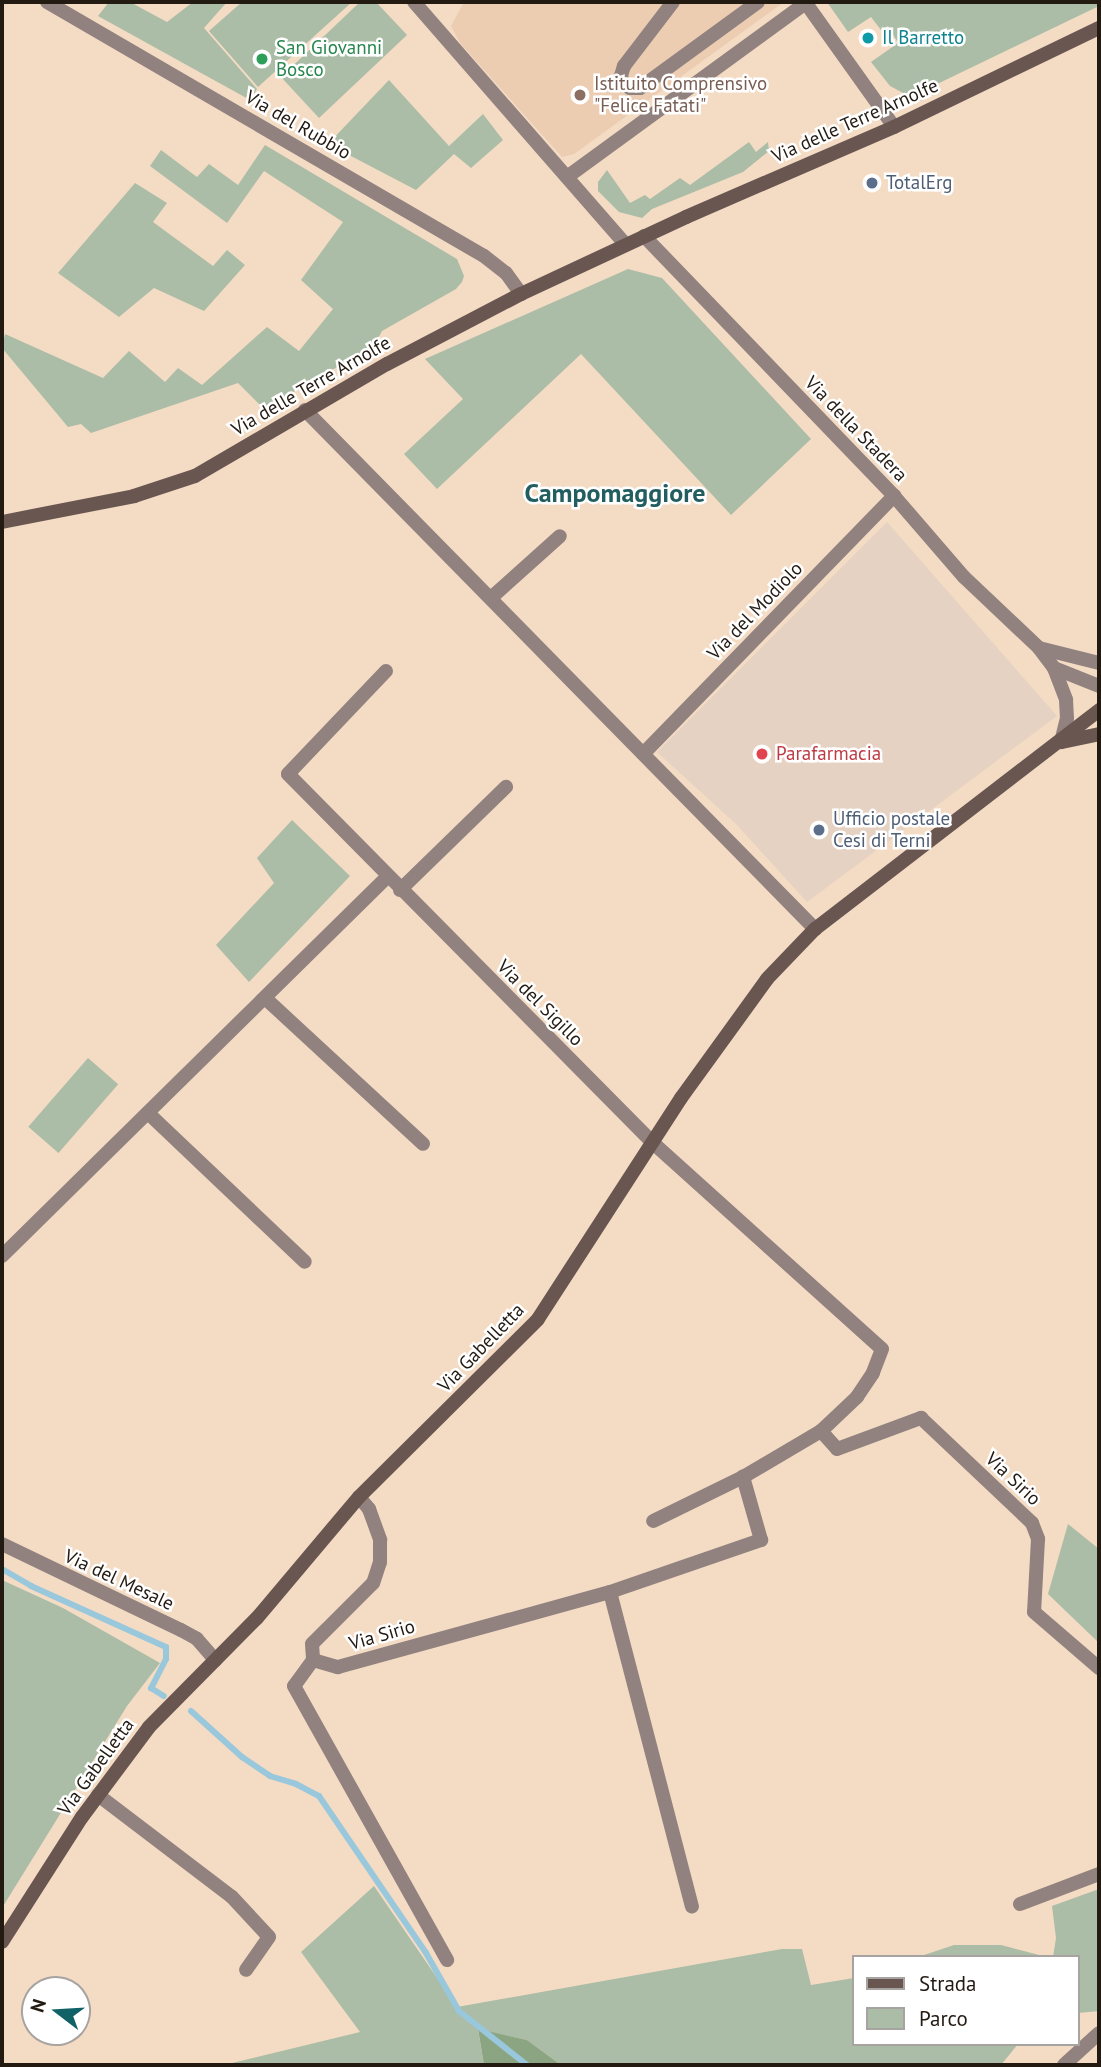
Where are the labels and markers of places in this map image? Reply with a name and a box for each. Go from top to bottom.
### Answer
place label: Il Barretto [882,27,964,49]
marker: Il Barretto [860,30,876,46]
place label: San Giovanni Bosco [276,37,382,81]
marker: San Giovanni Bosco [254,51,270,67]
place label: Istituito Comprensivo "Felice Fatati" [594,73,767,117]
marker: Istituito Comprensivo "Felice Fatati" [572,87,588,103]
place label: TotalErg [886,172,953,194]
marker: TotalErg [864,175,880,191]
place label: Parafarmacia [776,743,881,765]
marker: Parafarmacia [754,746,770,762]
place label: Ufficio postale Cesi di Terni [833,808,950,852]
marker: Ufficio postale Cesi di Terni [811,822,827,838]

